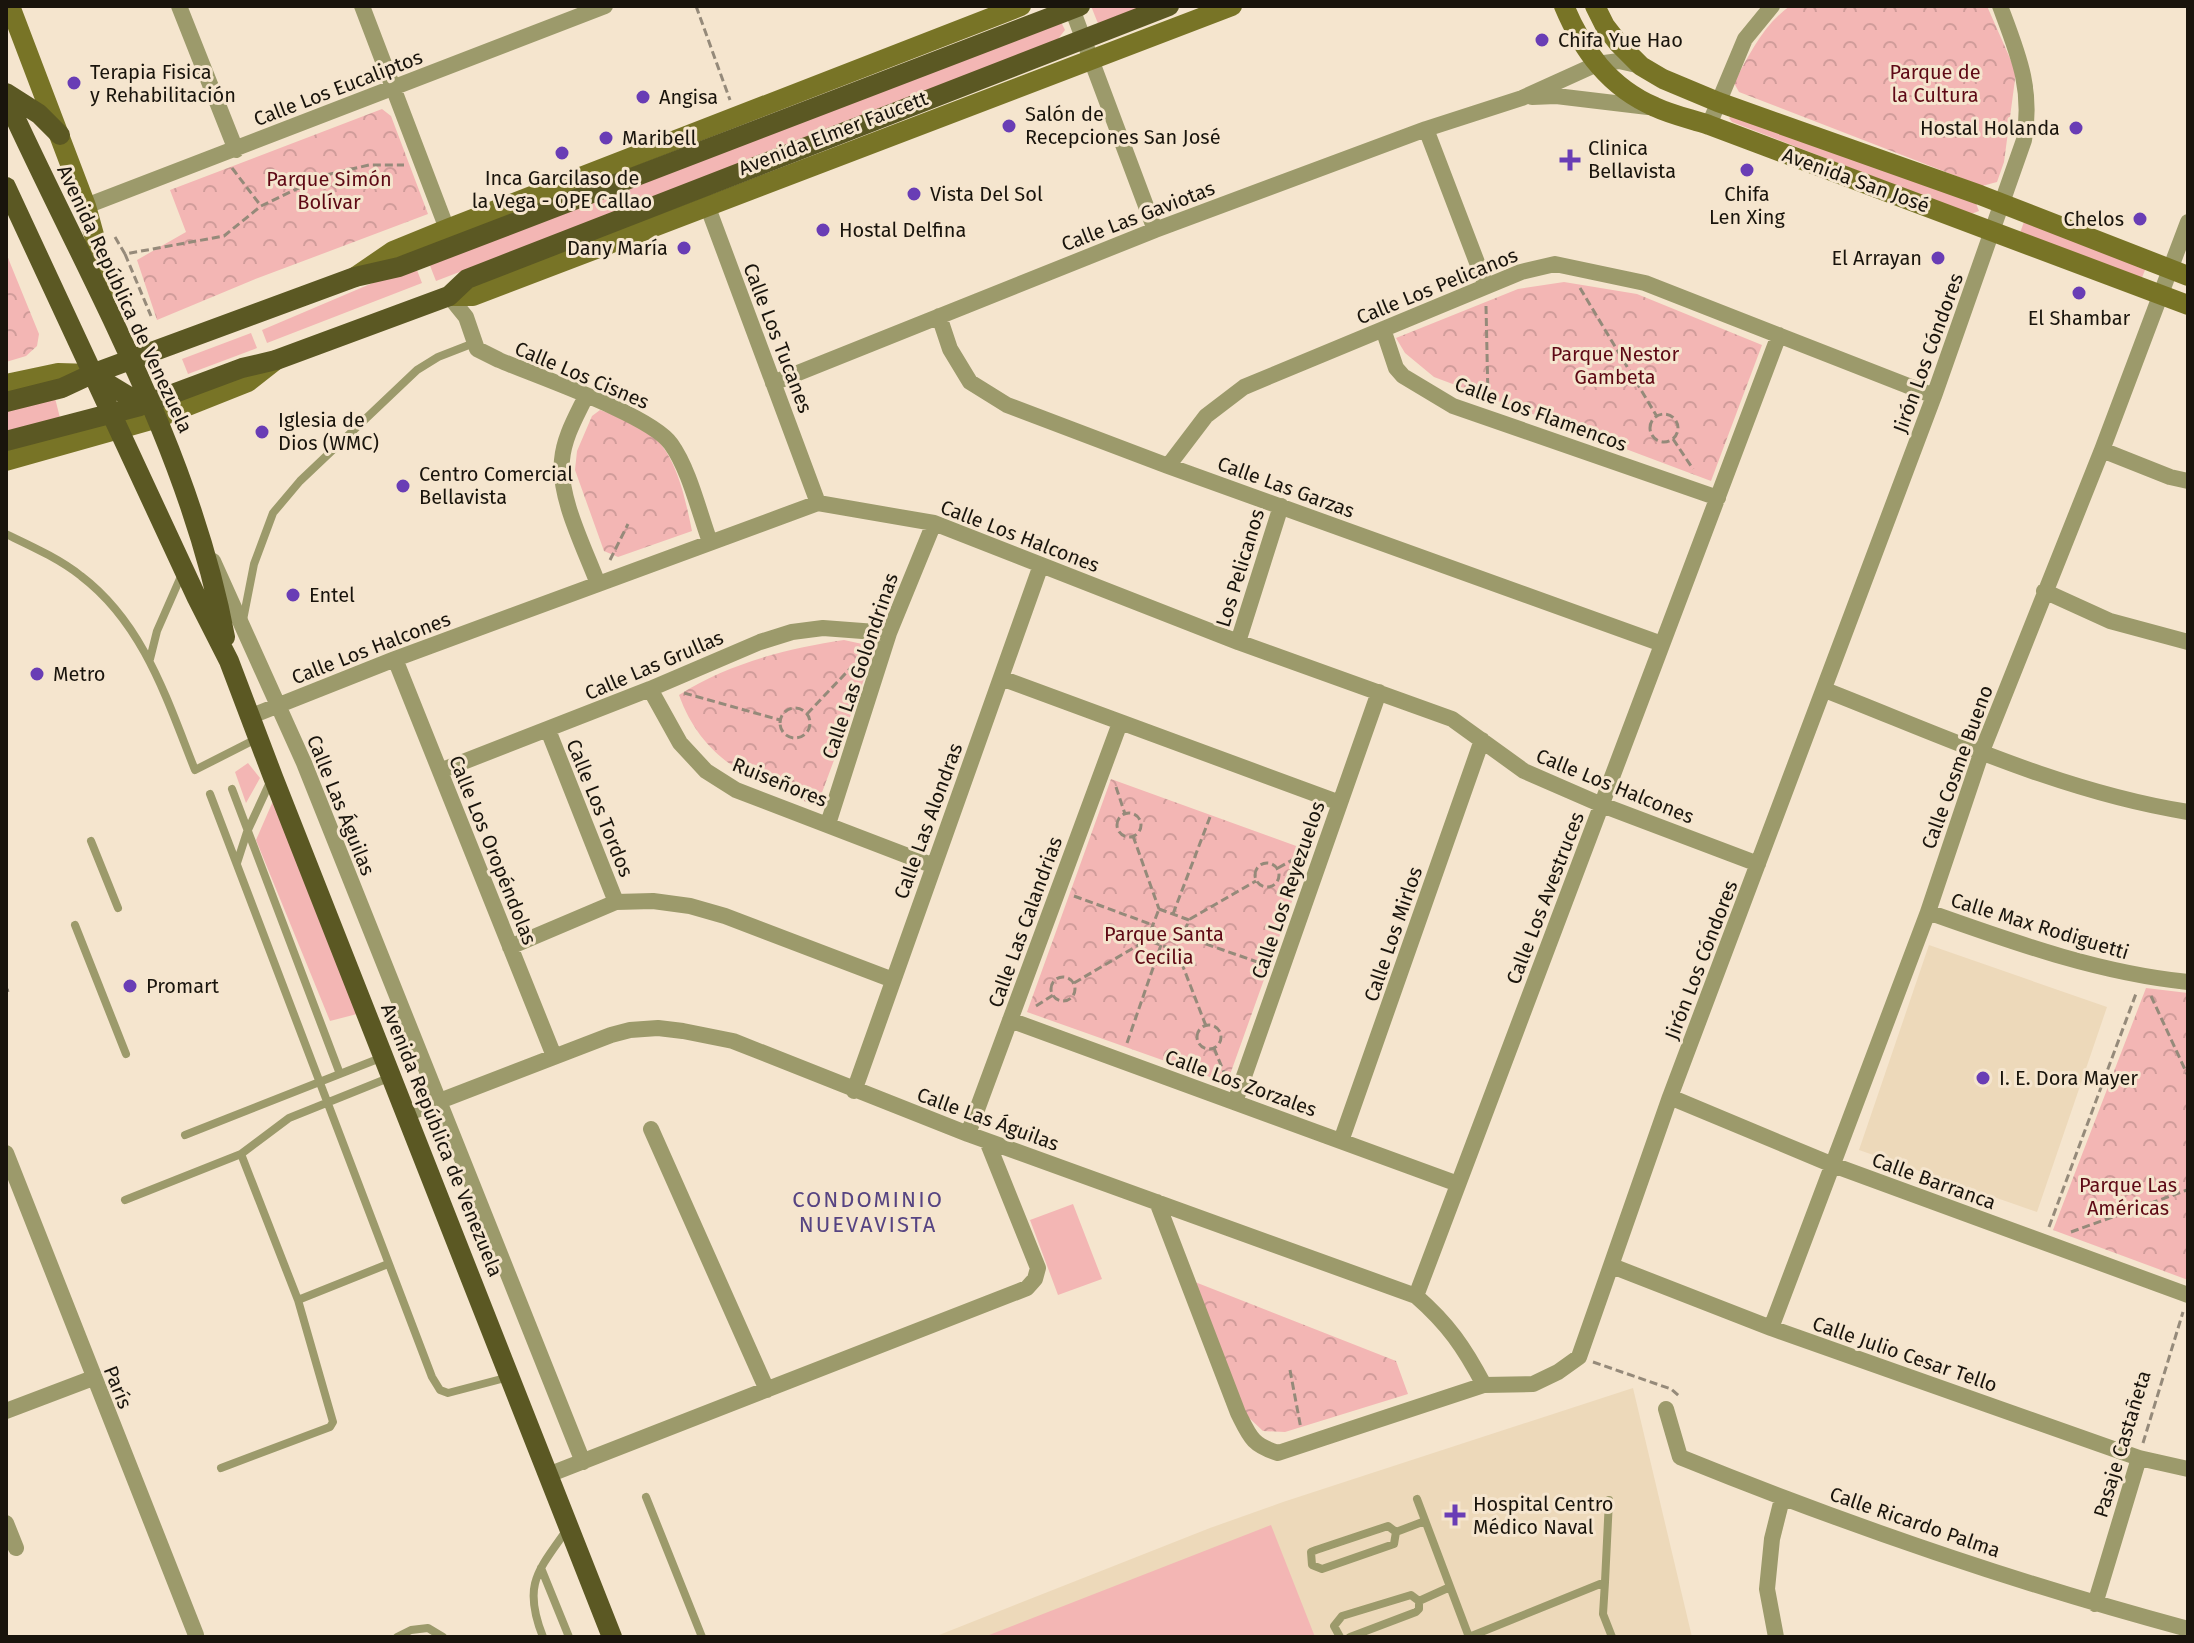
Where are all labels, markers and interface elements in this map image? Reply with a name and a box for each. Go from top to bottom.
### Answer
place label: Chifa Yue Hao [1558,28,1683,52]
marker: Chifa Yue Hao [1533,31,1551,49]
street label: Calle Los Eucaliptos [250,45,426,131]
place label: Terapia Fisica y Rehabilitación [90,60,236,107]
park label: Parque de la Cultura [1889,60,1981,107]
marker: Terapia Fisica y Rehabilitación [65,74,83,92]
place label: Angisa [659,85,718,109]
street label: Avenida Elmer Faucett [735,86,932,180]
marker: Angisa [634,88,652,106]
place label: Salón de Recepciones San José [1025,102,1221,149]
place label: Hostal Holanda [1920,116,2060,140]
marker: Salón de Recepciones San José [1000,117,1018,135]
marker: Hostal Holanda [2067,119,2085,137]
place label: Maribell [622,126,696,150]
marker: Maribell [597,129,615,147]
place label: Clinica Bellavista [1588,136,1676,183]
street label: Avenida San José [1779,142,1933,218]
marker: Inca Garcilaso de la Vega - OPE Callao [553,144,571,162]
marker: Clinica Bellavista [1559,149,1581,171]
street label: Avenida República de Venezuela [52,161,198,437]
marker: Chifa Len Xing [1738,161,1756,179]
place label: Inca Garcilaso de la Vega - OPE Callao [472,166,652,213]
park label: Parque Simón Bolívar [266,167,392,214]
street label: Calle Las Gaviotas [1058,176,1218,256]
place label: Vista Del Sol [930,182,1043,206]
place label: Chifa Len Xing [1709,182,1786,229]
marker: Vista Del Sol [905,185,923,203]
place label: Chelos [2064,207,2124,231]
marker: Chelos [2131,210,2149,228]
place label: Hostal Delfina [839,218,966,242]
marker: Hostal Delfina [814,221,832,239]
place label: Dany María [567,236,668,260]
marker: Dany María [675,239,693,257]
street label: Calle Los Pelicanos [1353,243,1521,329]
place label: El Arrayan [1831,246,1922,270]
marker: El Arrayan [1929,249,1947,267]
street label: Calle Los Tucanes [738,260,818,416]
street label: Jirón Los Cóndores [1888,270,1968,436]
marker: El Shambar [2070,284,2088,302]
place label: El Shambar [2028,306,2131,330]
street label: Calle Los Cisnes [511,336,653,414]
park label: Parque Nestor Gambeta [1551,342,1680,389]
street label: Calle Los Flamencos [1452,372,1630,456]
place label: Iglesia de Dios (WMC) [278,408,379,455]
marker: Iglesia de Dios (WMC) [253,423,271,441]
street label: Calle Las Garzas [1214,451,1358,523]
place label: Centro Comercial Bellavista [419,462,573,509]
marker: Centro Comercial Bellavista [394,477,412,495]
street label: Calle Los Halcones [937,495,1103,577]
street label: Los Pelicanos [1211,506,1269,630]
street label: Calle Las Golondrinas [817,570,903,762]
place label: Entel [309,583,355,607]
marker: Entel [284,586,302,604]
street label: Calle Los Halcones [288,607,454,689]
street label: Calle Las Grullas [581,625,727,705]
place label: Metro [53,662,105,686]
marker: Metro [28,665,46,683]
street label: Calle Cosme Bueno [1916,682,1998,852]
street label: Calle Las Águilas [302,731,380,879]
street label: Calle Los Tordos [561,736,639,880]
street label: Calle Las Alondras [889,740,967,902]
street label: Calle Los Halcones [1533,743,1697,829]
street label: Calle Los Oropéndolas [444,752,542,948]
street label: Ruiseñores [729,752,831,812]
street label: Calle Los Reyezuelos [1246,798,1330,982]
street label: Calle Los Avestruces [1501,808,1589,988]
street label: Calle Las Calandrias [983,833,1067,1011]
street label: Calle Los Mirlos [1359,863,1427,1005]
street label: Jirón Los Cóndores [1660,877,1742,1043]
street label: Calle Max Rodiguetti [1948,888,2132,964]
park label: Parque Santa Cecilia [1104,922,1224,969]
place label: Promart [146,974,220,998]
marker: Promart [121,977,139,995]
street label: Avenida República de Venezuela [376,1000,508,1280]
street label: Calle Los Zorzales [1162,1044,1320,1122]
place label: I. E. Dora Mayer [1999,1066,2138,1090]
marker: I. E. Dora Mayer [1974,1069,1992,1087]
street label: Calle Las Águilas [914,1082,1062,1156]
street label: Calle Barranca [1869,1147,1999,1215]
park label: Parque Las Américas [2079,1173,2177,1220]
district label: CONDOMINIO NUEVAVISTA [792,1186,944,1238]
street label: Calle Julio Cesar Tello [1809,1311,2001,1397]
street label: París [99,1362,137,1412]
street label: Pasaje Castañeta [2088,1368,2156,1520]
street label: Calle Ricardo Palma [1827,1482,2003,1562]
place label: Hospital Centro Médico Naval [1473,1492,1614,1539]
marker: Hospital Centro Médico Naval [1444,1504,1466,1526]

